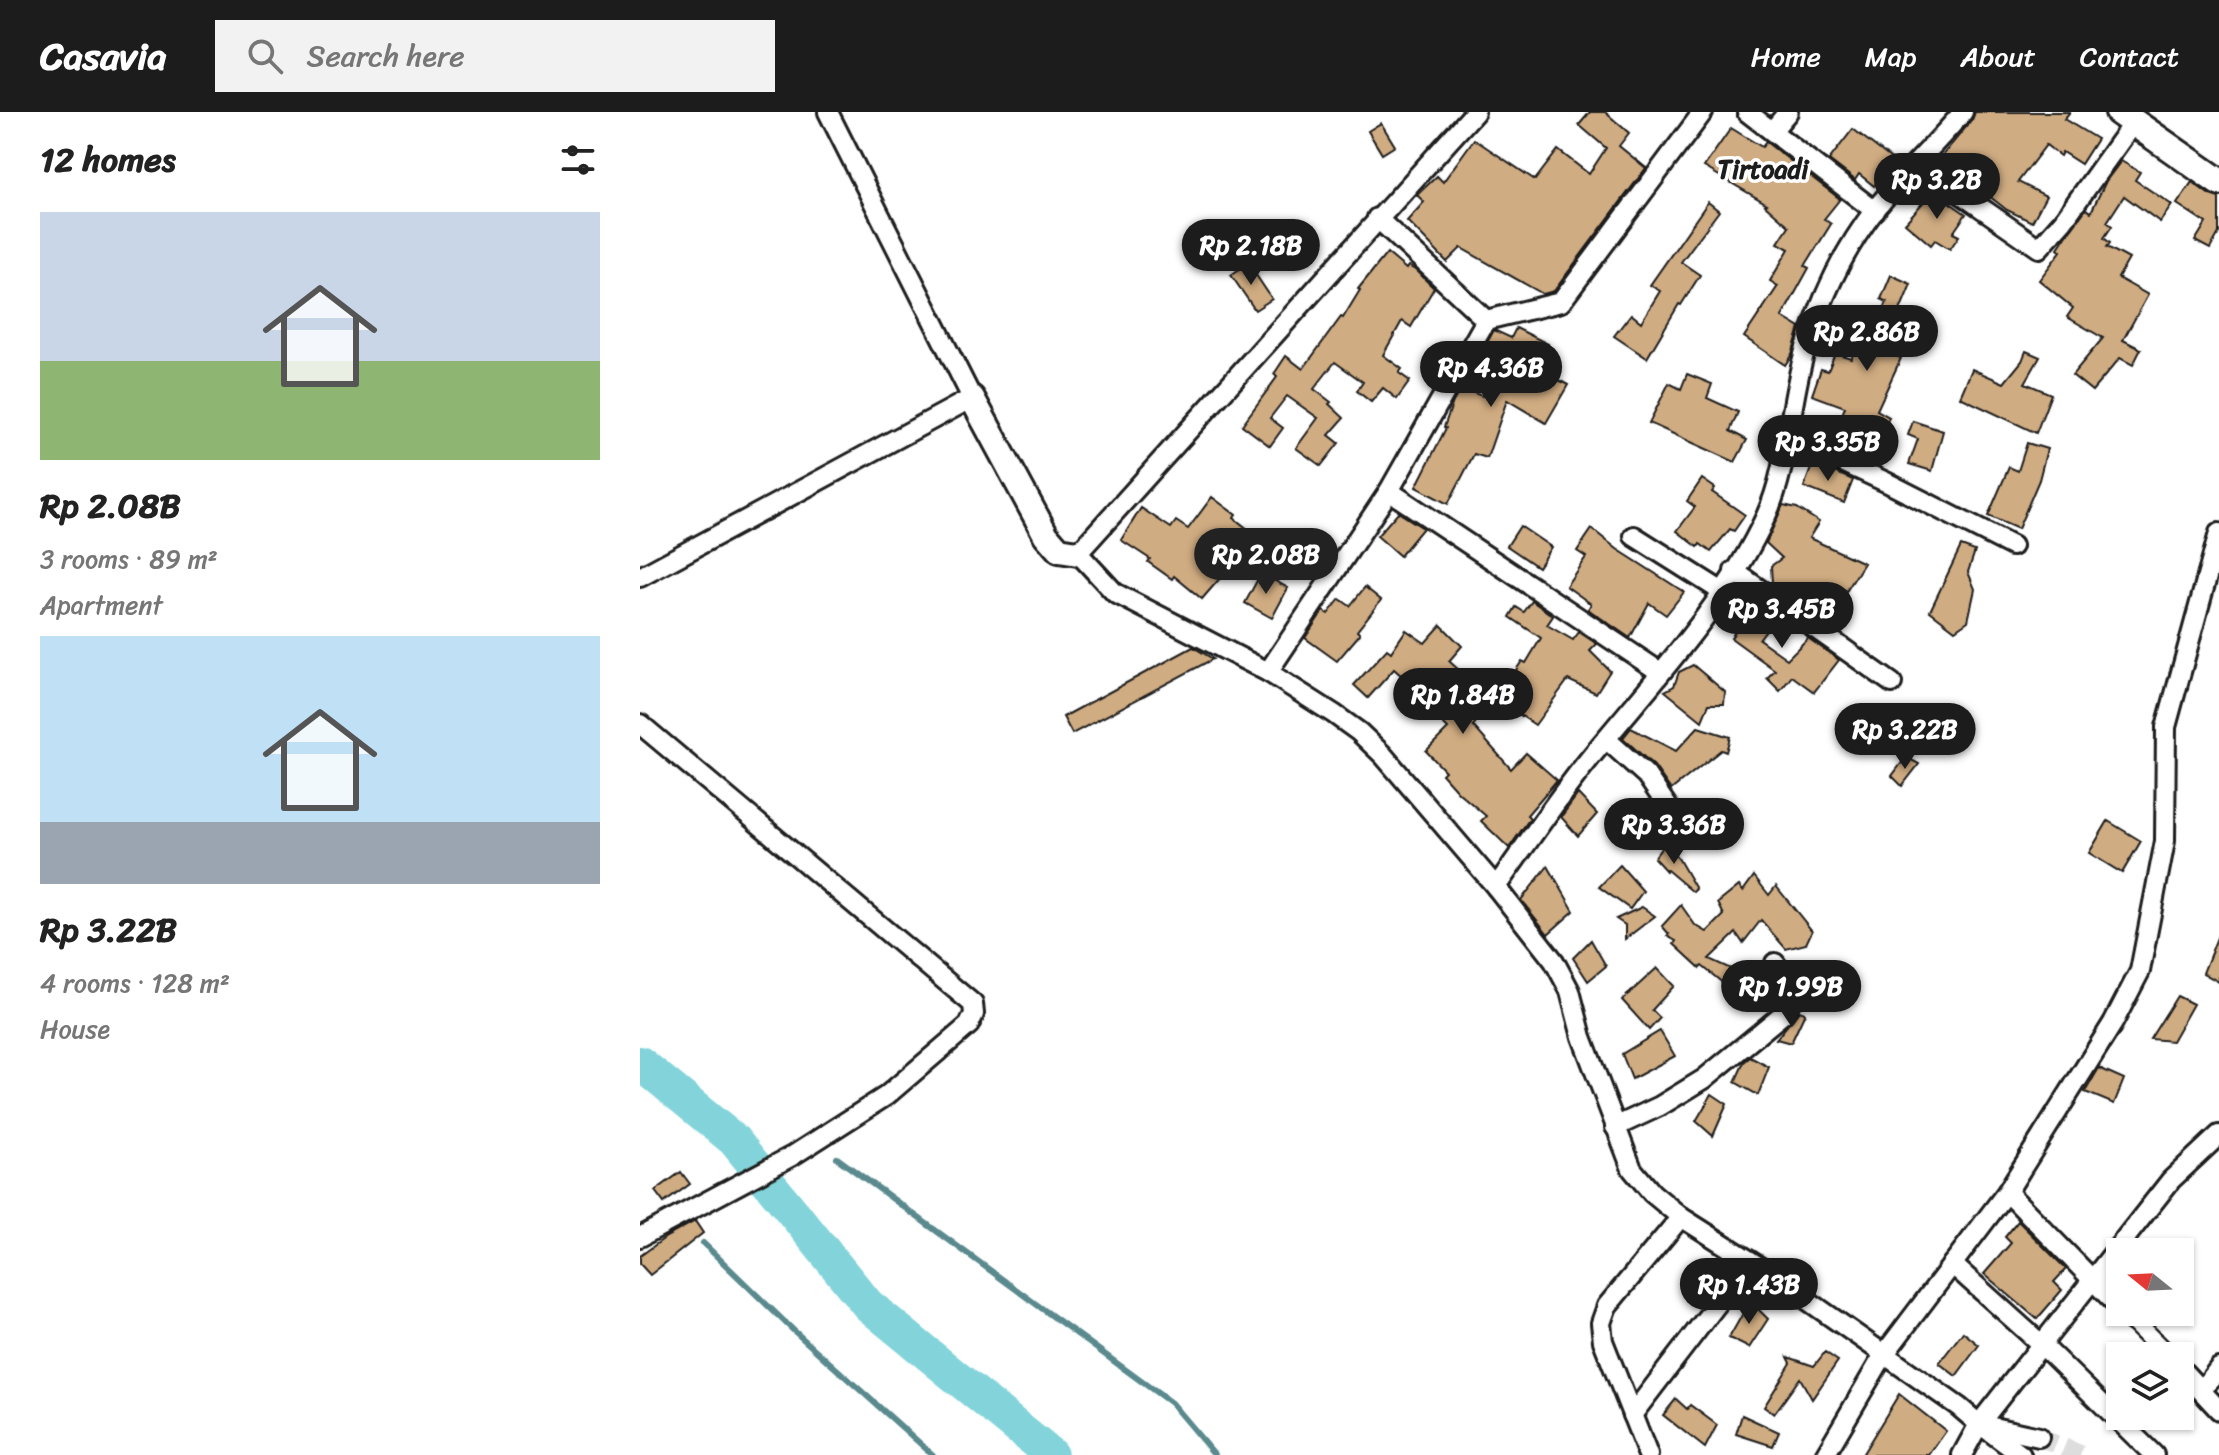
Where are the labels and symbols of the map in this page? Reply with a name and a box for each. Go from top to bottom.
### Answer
district label: Tirtoadi [1718,146,1810,192]
pin: Rp 3.2B [1863,153,2011,221]
pin: Rp 2.18B [1168,219,1334,287]
pin: Rp 2.86B [1784,305,1950,373]
pin: Rp 4.36B [1408,341,1574,409]
pin: Rp 3.35B [1745,415,1911,483]
pin: Rp 2.08B [1183,528,1349,596]
pin: Rp 3.45B [1699,582,1865,650]
pin: Rp 1.84B [1380,668,1546,736]
pin: Rp 3.22B [1822,703,1988,771]
pin: Rp 3.36B [1591,798,1757,866]
pin: Rp 1.99B [1708,960,1874,1028]
north arrow [2106,1238,2194,1326]
pin: Rp 1.43B [1666,1258,1832,1326]

